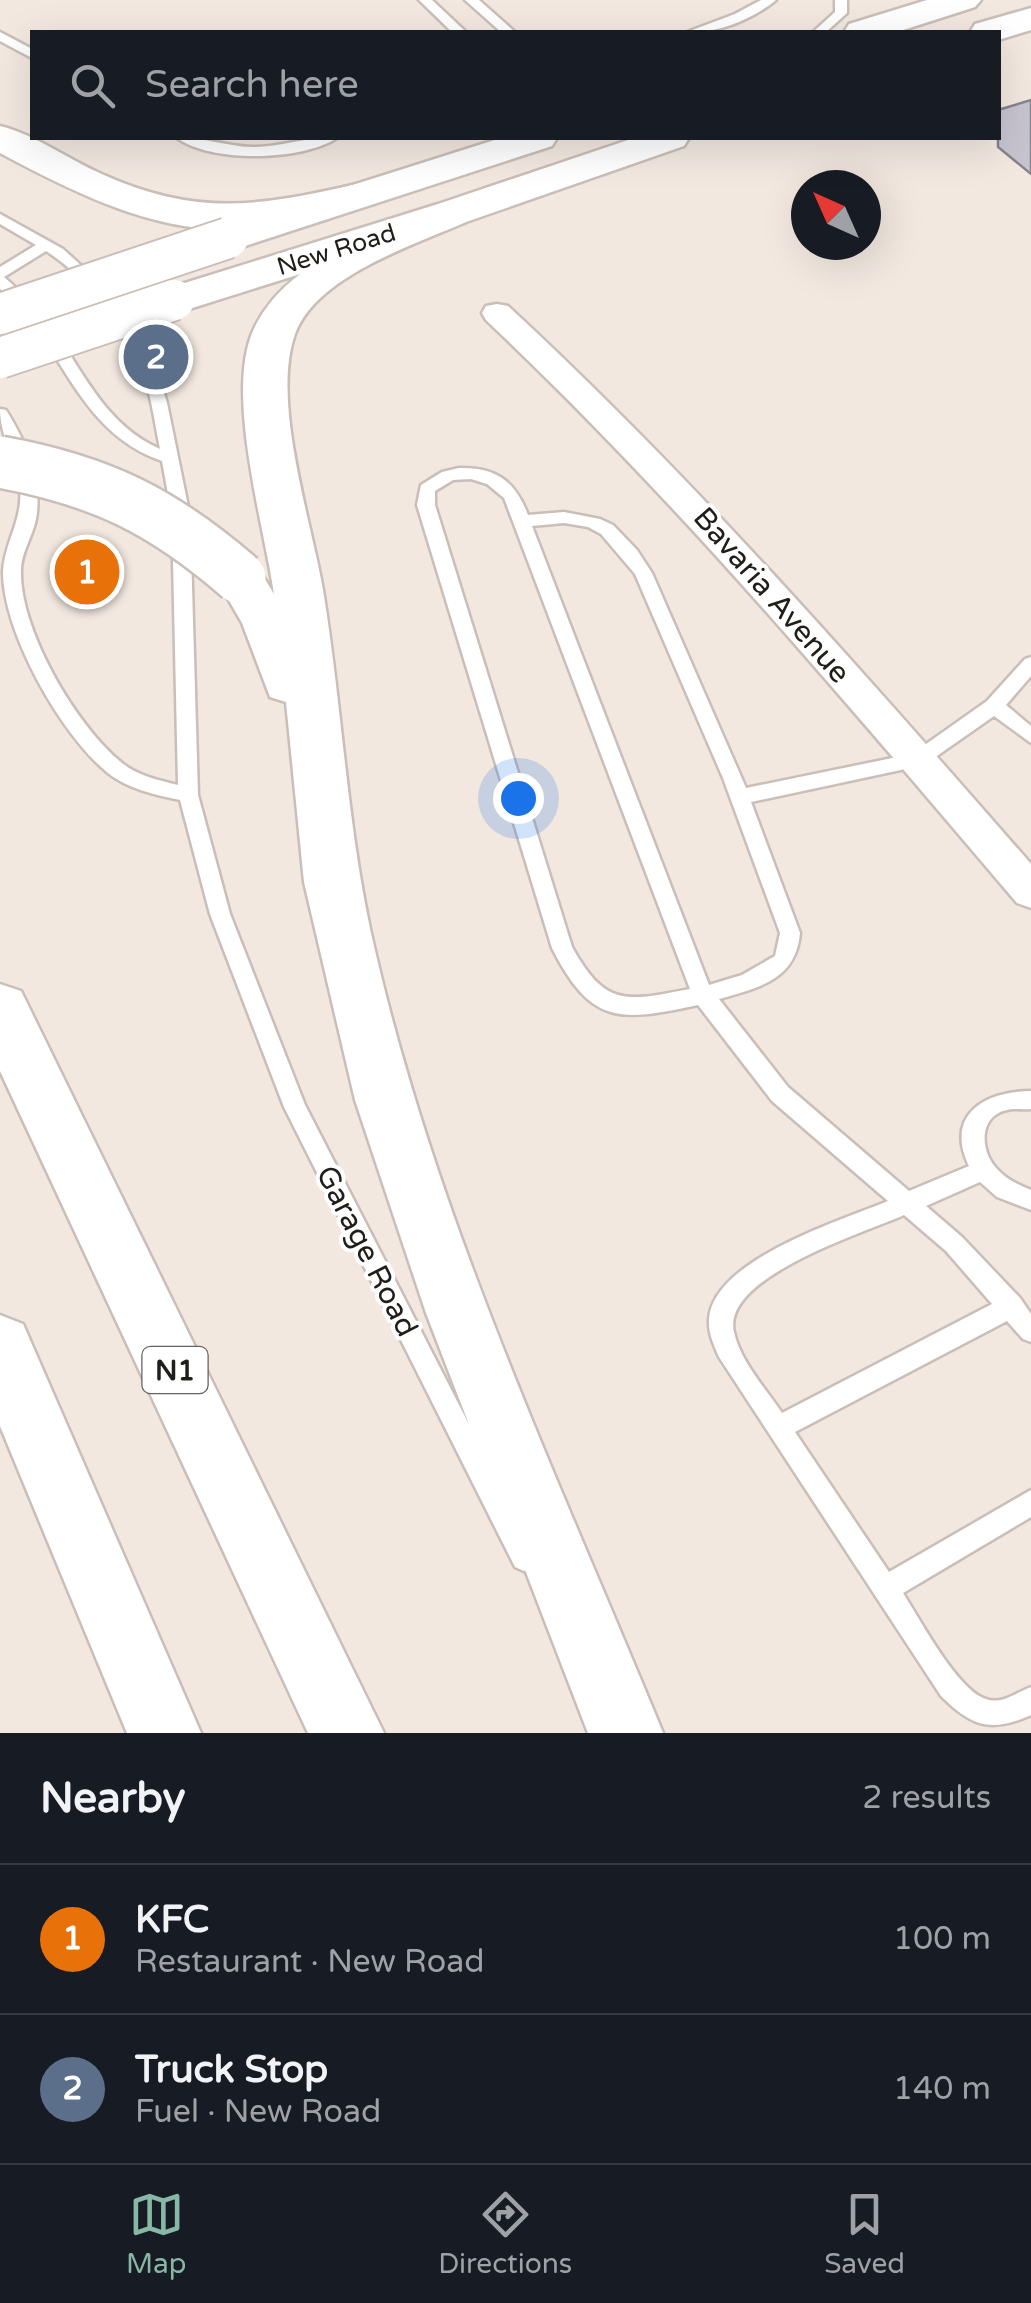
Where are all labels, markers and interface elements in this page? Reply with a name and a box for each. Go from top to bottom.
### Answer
search box [30,30,1001,140]
icon: search [65,58,120,113]
text: Search here [145,62,359,108]
north arrow [791,170,881,260]
street label: New Road [273,218,399,282]
pin: 2 [124,320,188,394]
street label: Bavaria Avenue [685,500,858,691]
pin: 1 [54,534,120,610]
your location [493,773,544,824]
street label: Garage Road [308,1160,425,1343]
road number: N1 [142,1347,208,1393]
text: Nearby [40,1773,185,1824]
text: 2 results [862,1779,991,1817]
text: KFC [135,1897,209,1943]
text: 1 [62,1920,83,1958]
text: 100 m [893,1920,991,1958]
text: Restaurant · New Road [135,1943,485,1981]
text: Truck Stop [135,2047,328,2093]
text: 2 [62,2070,83,2108]
text: 140 m [893,2070,991,2108]
text: Fuel · New Road [135,2093,381,2131]
tab: Map [126,2187,186,2281]
tab: Directions [438,2187,572,2281]
tab: Saved [824,2187,905,2281]

